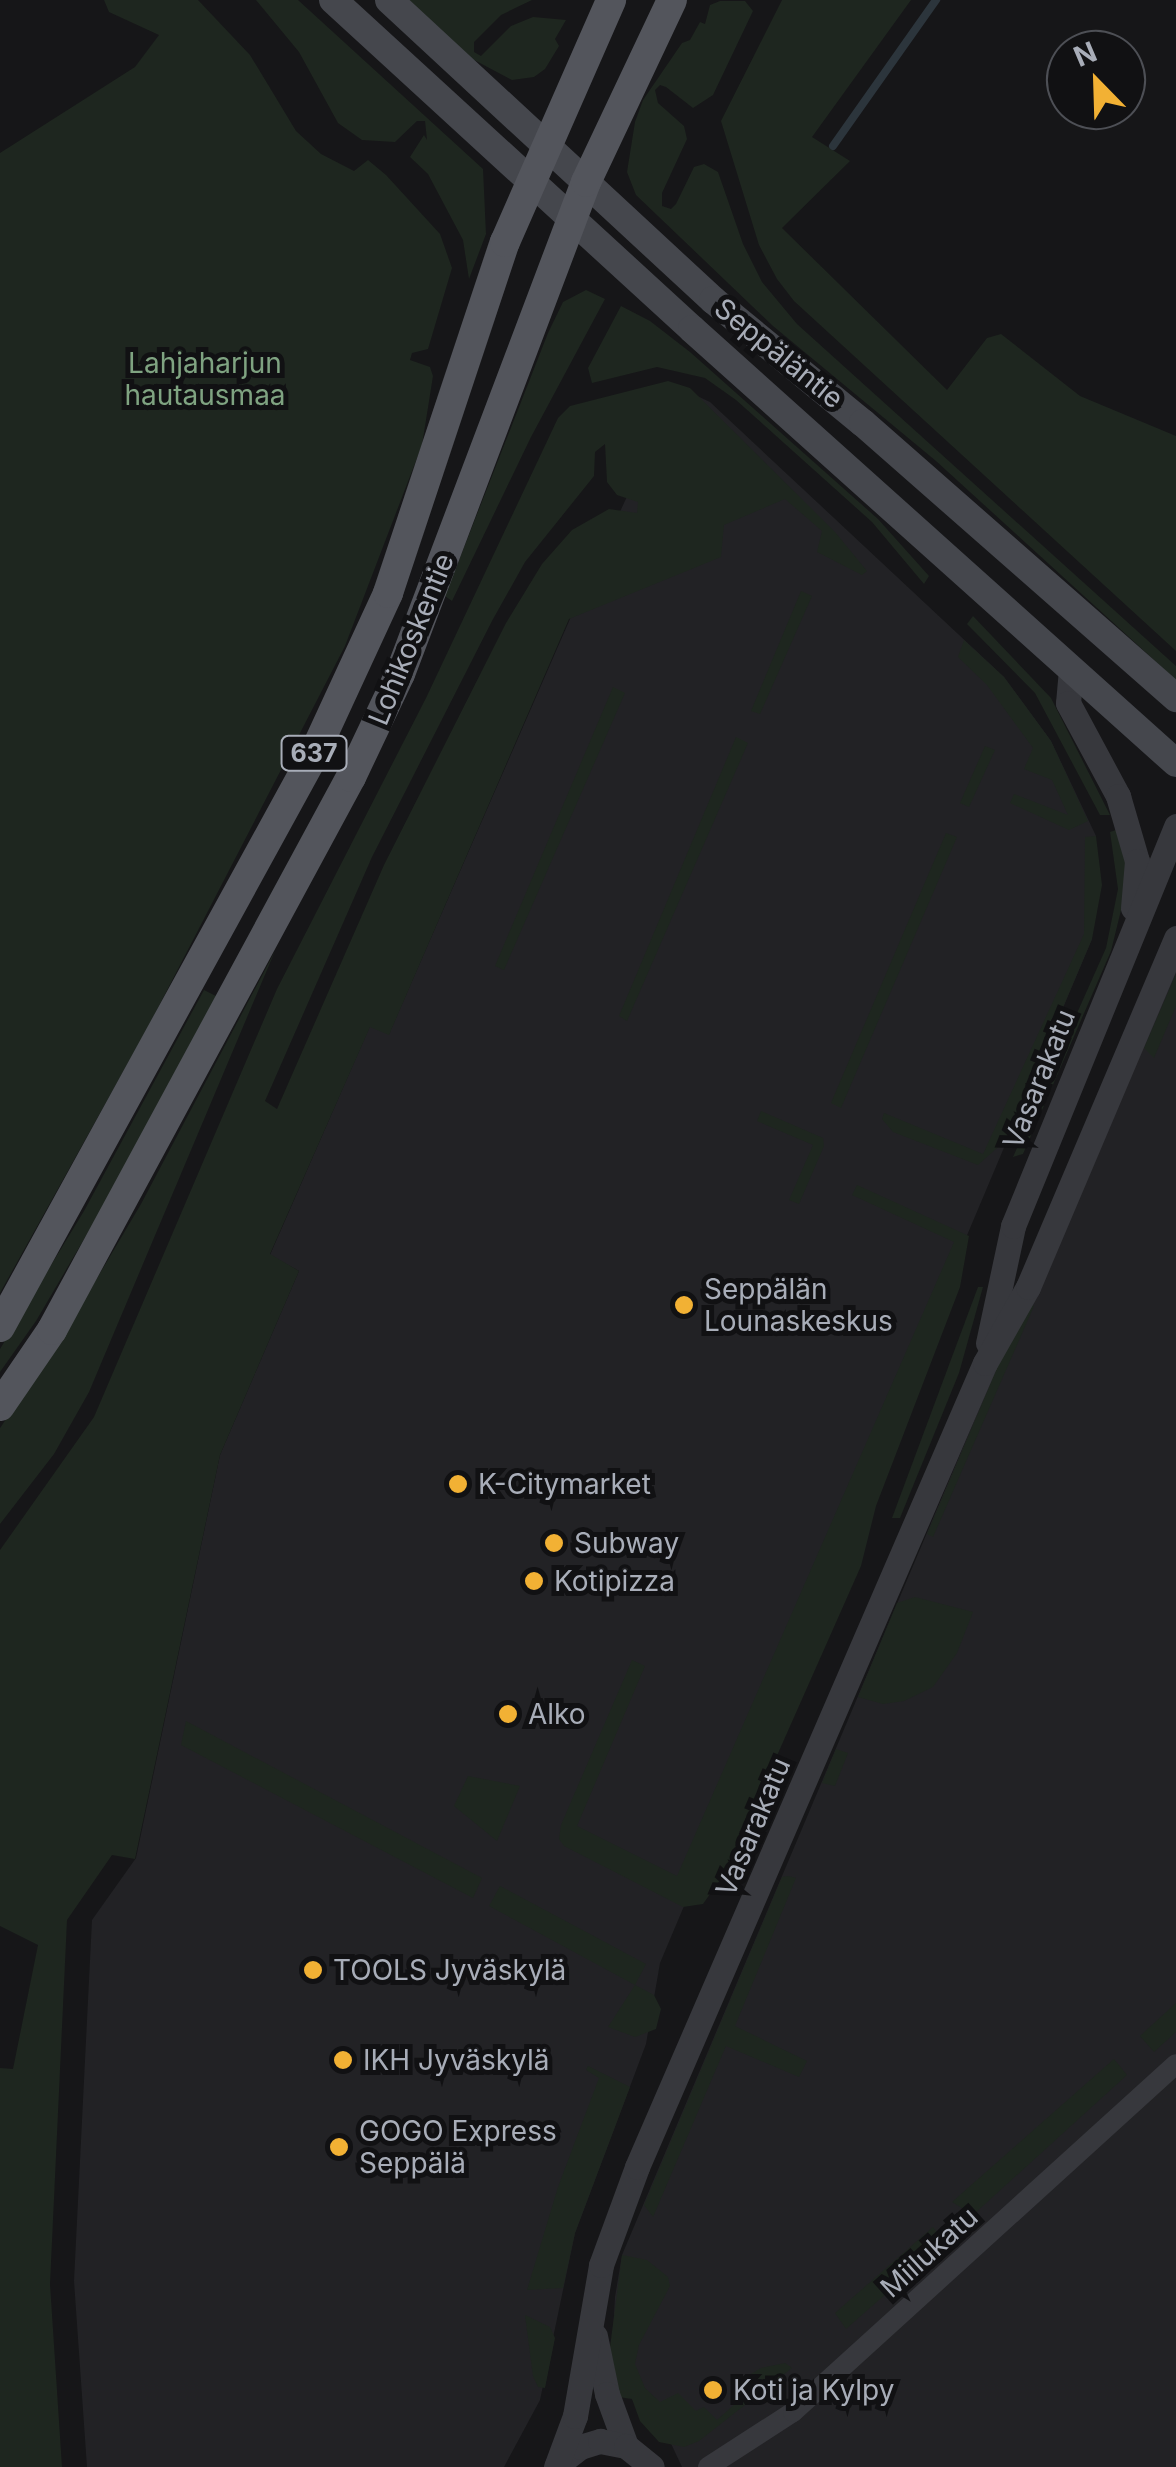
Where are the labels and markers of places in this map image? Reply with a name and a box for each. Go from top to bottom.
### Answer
place label: Seppälän Lounaskeskus [704,1272,893,1338]
marker: Seppälän Lounaskeskus [673,1294,695,1316]
place label: K-Citymarket [478,1467,651,1501]
marker: K-Citymarket [447,1473,469,1495]
place label: Subway [574,1526,679,1560]
marker: Subway [543,1532,565,1554]
place label: Kotipizza [554,1564,675,1598]
marker: Kotipizza [523,1570,545,1592]
place label: Alko [528,1697,586,1731]
marker: Alko [497,1703,519,1725]
place label: TOOLS Jyväskylä [333,1953,566,1987]
marker: TOOLS Jyväskylä [302,1959,324,1981]
place label: IKH Jyväskylä [363,2043,550,2077]
marker: IKH Jyväskylä [332,2049,354,2071]
place label: GOGO Express Seppälä [359,2114,557,2180]
marker: GOGO Express Seppälä [328,2136,350,2158]
place label: Koti ja Kylpy [733,2373,894,2407]
marker: Koti ja Kylpy [702,2379,724,2401]

